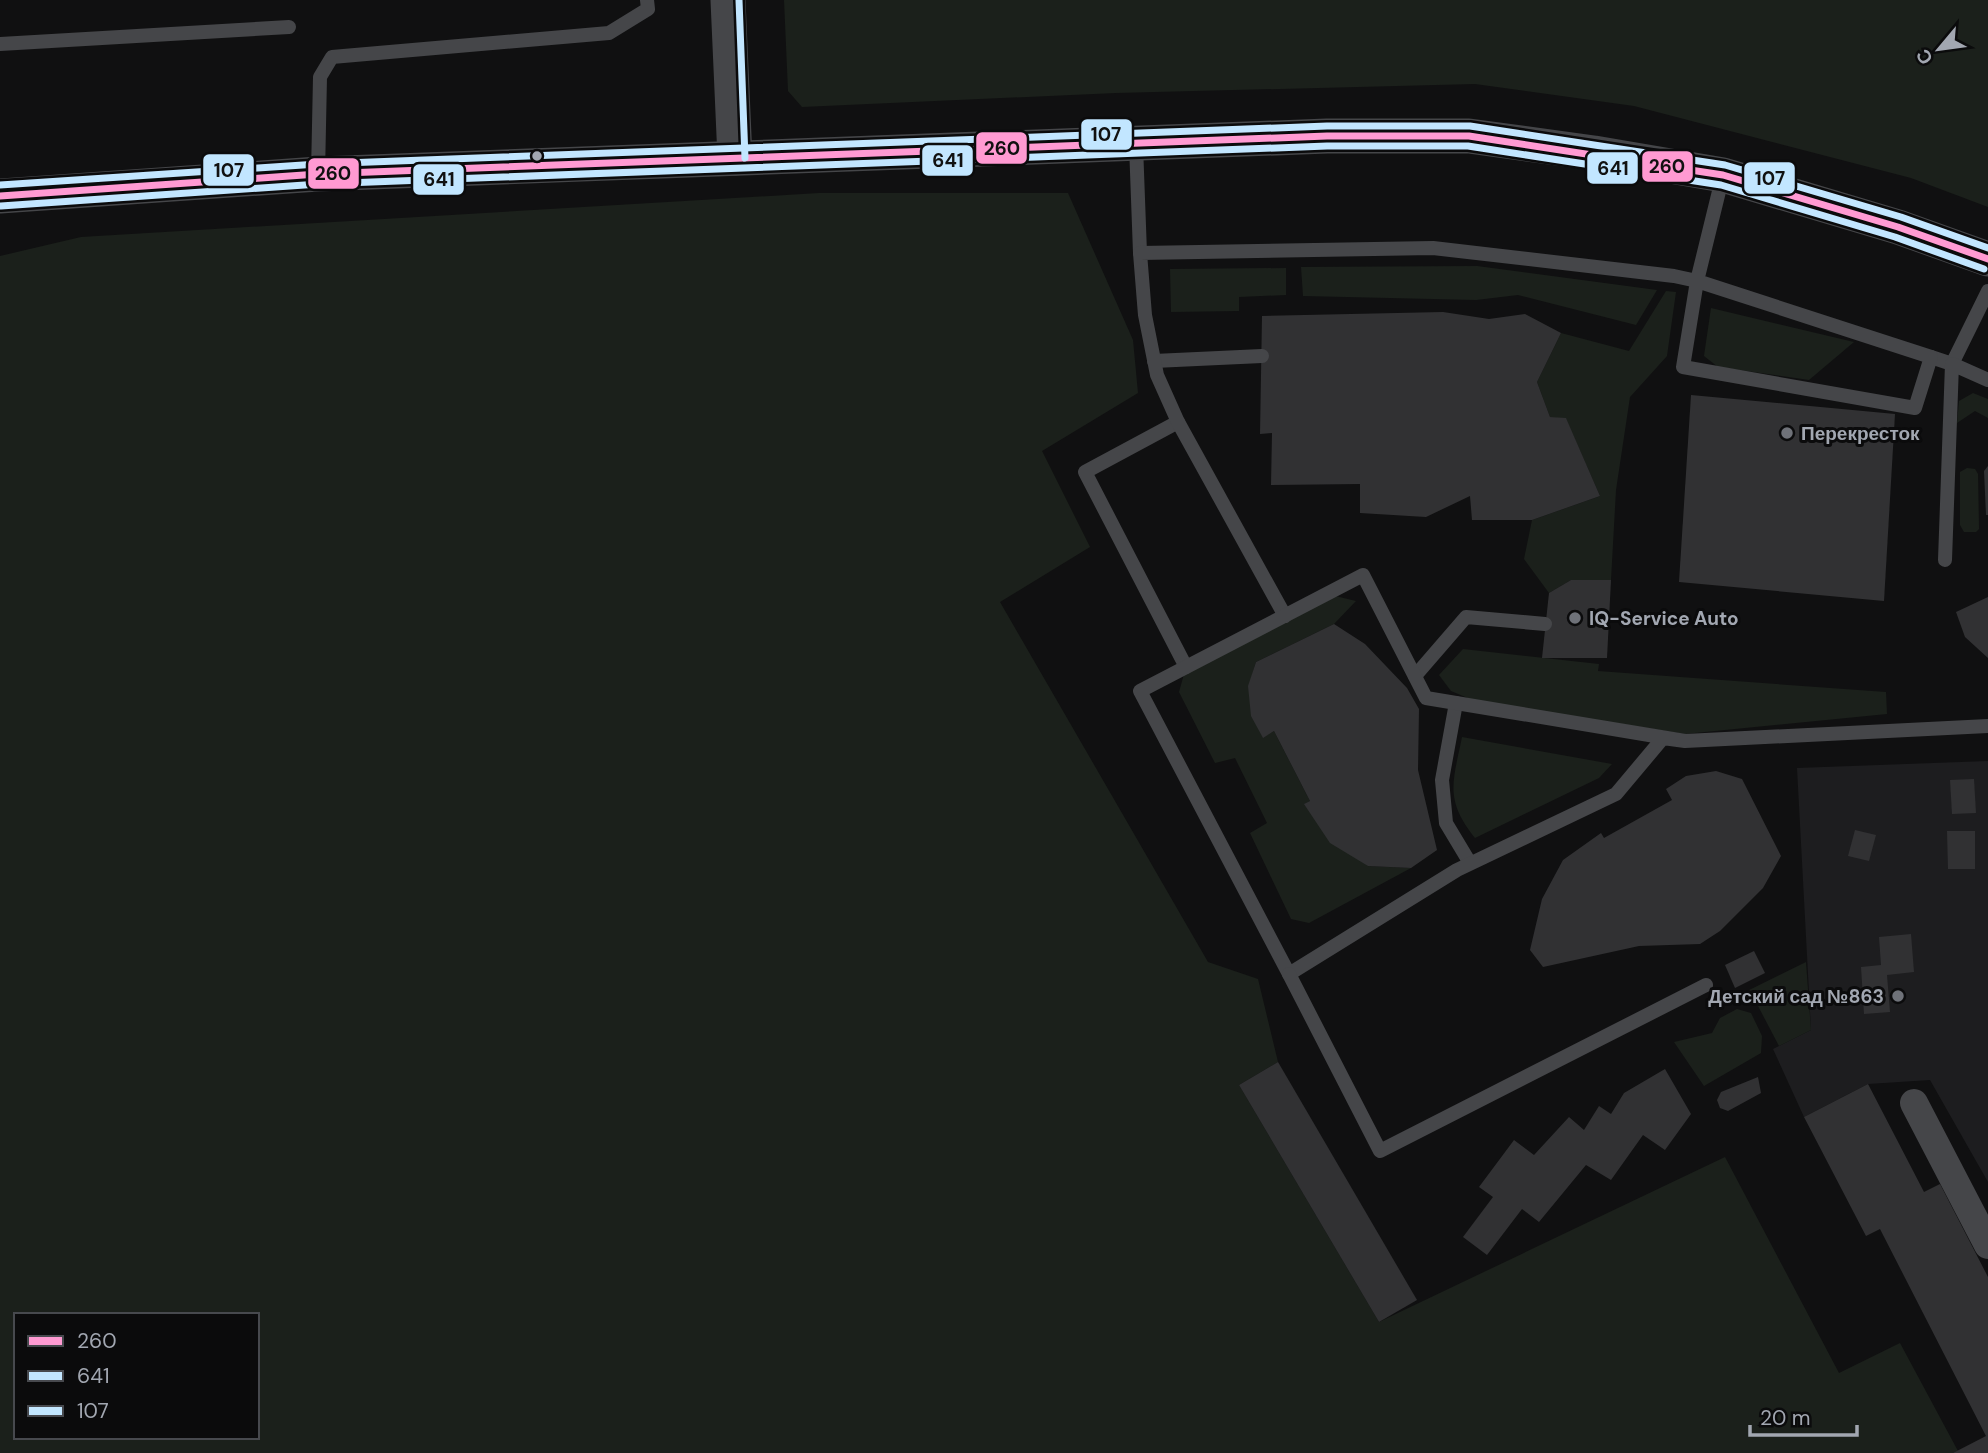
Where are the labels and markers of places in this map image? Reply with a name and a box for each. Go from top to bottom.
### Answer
unlabelled marker [530,149,544,163]
place label: Перекресток [1801,421,1920,446]
marker: Перекресток [1779,425,1795,441]
place label: IQ-Service Auto [1589,606,1739,631]
marker: IQ-Service Auto [1567,610,1583,626]
place label: Детский сад №863 [1708,984,1884,1009]
marker: Детский сад №863 [1890,988,1906,1004]

